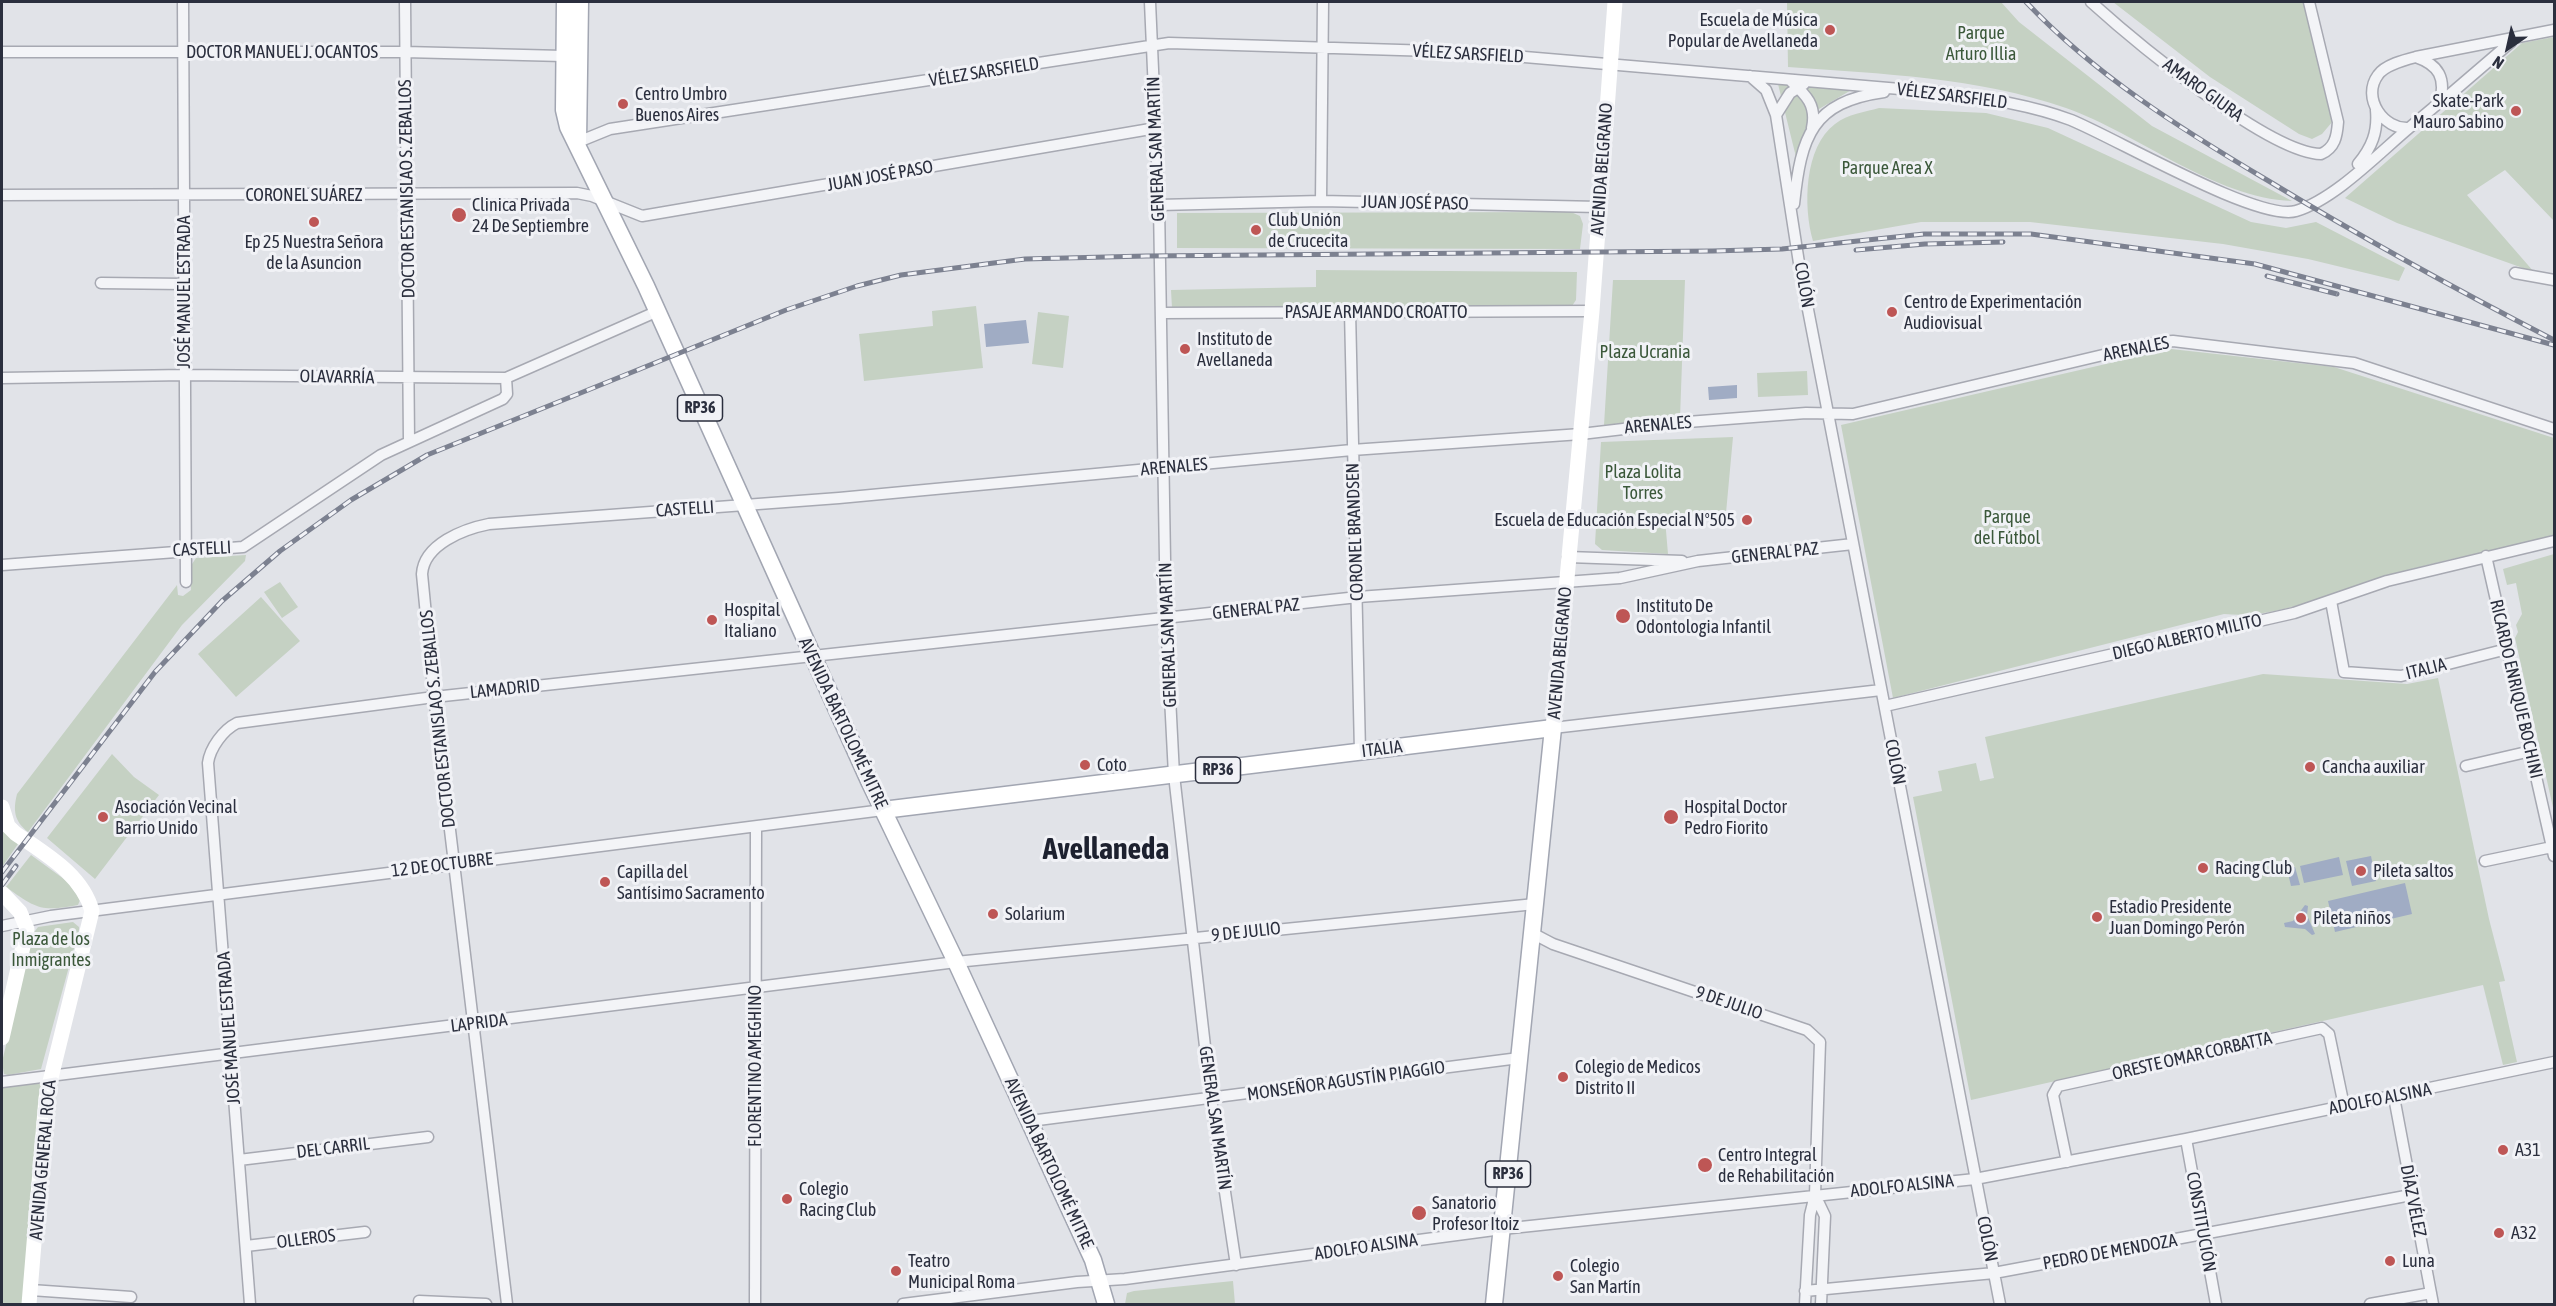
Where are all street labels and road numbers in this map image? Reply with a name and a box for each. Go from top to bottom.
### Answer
street label: VÉLEZ SARSFIELD [1412,40,1524,68]
street label: DOCTOR MANUEL J. OCANTOS [186,41,378,63]
street label: VÉLEZ SARSFIELD [927,53,1041,91]
street label: AMARO GIURA [2159,54,2247,126]
street label: GENERAL SAN MARTÍN [1143,76,1169,222]
street label: DOCTOR ESTANISLAO S. ZEBALLOS [394,79,420,299]
street label: VÉLEZ SARSFIELD [1896,79,2008,113]
street label: AVENIDA BELGRANO [1587,102,1617,236]
street label: JUAN JOSÉ PASO [825,156,935,196]
street label: CORONEL SUÁREZ [245,184,363,206]
street label: JUAN JOSÉ PASO [1361,191,1469,215]
street label: JOSÉ MANUEL ESTRADA [173,215,195,369]
street label: COLÓN [1789,260,1819,310]
street label: PASAJE ARMANDO CROATTO [1284,301,1468,323]
street label: ARENALES [2101,332,2171,366]
street label: OLAVARRÍA [300,366,374,388]
road number: RP36 [678,395,722,421]
street label: ARENALES [1624,411,1692,439]
street label: ARENALES [1140,453,1208,481]
street label: CORONEL BRANDSEN [1342,463,1368,601]
street label: CASTELLI [655,496,715,522]
street label: CASTELLI [172,537,232,561]
street label: GENERAL PAZ [1730,538,1820,568]
street label: GENERAL SAN MARTÍN [1155,562,1181,708]
street label: AVENIDA BELGRANO [1543,586,1577,720]
street label: GENERAL PAZ [1211,594,1301,624]
street label: RICARDO ENRIQUE BOCHINI [2485,597,2547,781]
street label: DOCTOR ESTANISLAO S. ZEBALLOS [416,609,460,829]
street label: DIEGO ALBERTO MILITO [2110,609,2264,665]
street label: AVENIDA BARTOLOMÉ MITRE [794,634,892,812]
street label: ITALIA [2404,654,2448,684]
street label: LAMADRID [469,675,541,703]
street label: ITALIA [1360,736,1404,762]
street label: COLÓN [1880,737,1910,787]
road number: RP36 [1196,757,1240,783]
street label: 12 DE OCTUBRE [390,848,494,882]
street label: 9 DE JULIO [1210,918,1282,946]
street label: JOSÉ MANUEL ESTRADA [213,951,245,1105]
street label: 9 DE JULIO [1693,981,1765,1025]
street label: FLORENTINO AMEGHINO [744,985,766,1147]
street label: LAPRIDA [449,1009,509,1037]
street label: ORESTE OMAR CORBATTA [2110,1027,2274,1085]
street label: GENERAL SAN MARTÍN [1194,1045,1236,1191]
street label: MONSEÑOR AGUSTÍN PIAGGIO [1246,1056,1446,1106]
street label: AVENIDA BARTOLOMÉ MITRE [1000,1074,1098,1252]
street label: ADOLFO ALSINA [2327,1078,2433,1120]
street label: AVENIDA GENERAL ROCA [25,1079,61,1241]
street label: DEL CARRIL [295,1133,371,1163]
road number: RP36 [1486,1161,1530,1187]
street label: DÍAZ VÉLEZ [2395,1163,2431,1239]
street label: ADOLFO ALSINA [1849,1170,1955,1202]
street label: CONSTITUCIÓN [2182,1170,2220,1274]
street label: COLÓN [1972,1214,2002,1264]
street label: OLLEROS [275,1225,337,1253]
street label: ADOLFO ALSINA [1313,1229,1419,1265]
street label: PEDRO DE MENDOZA [2041,1230,2179,1274]

